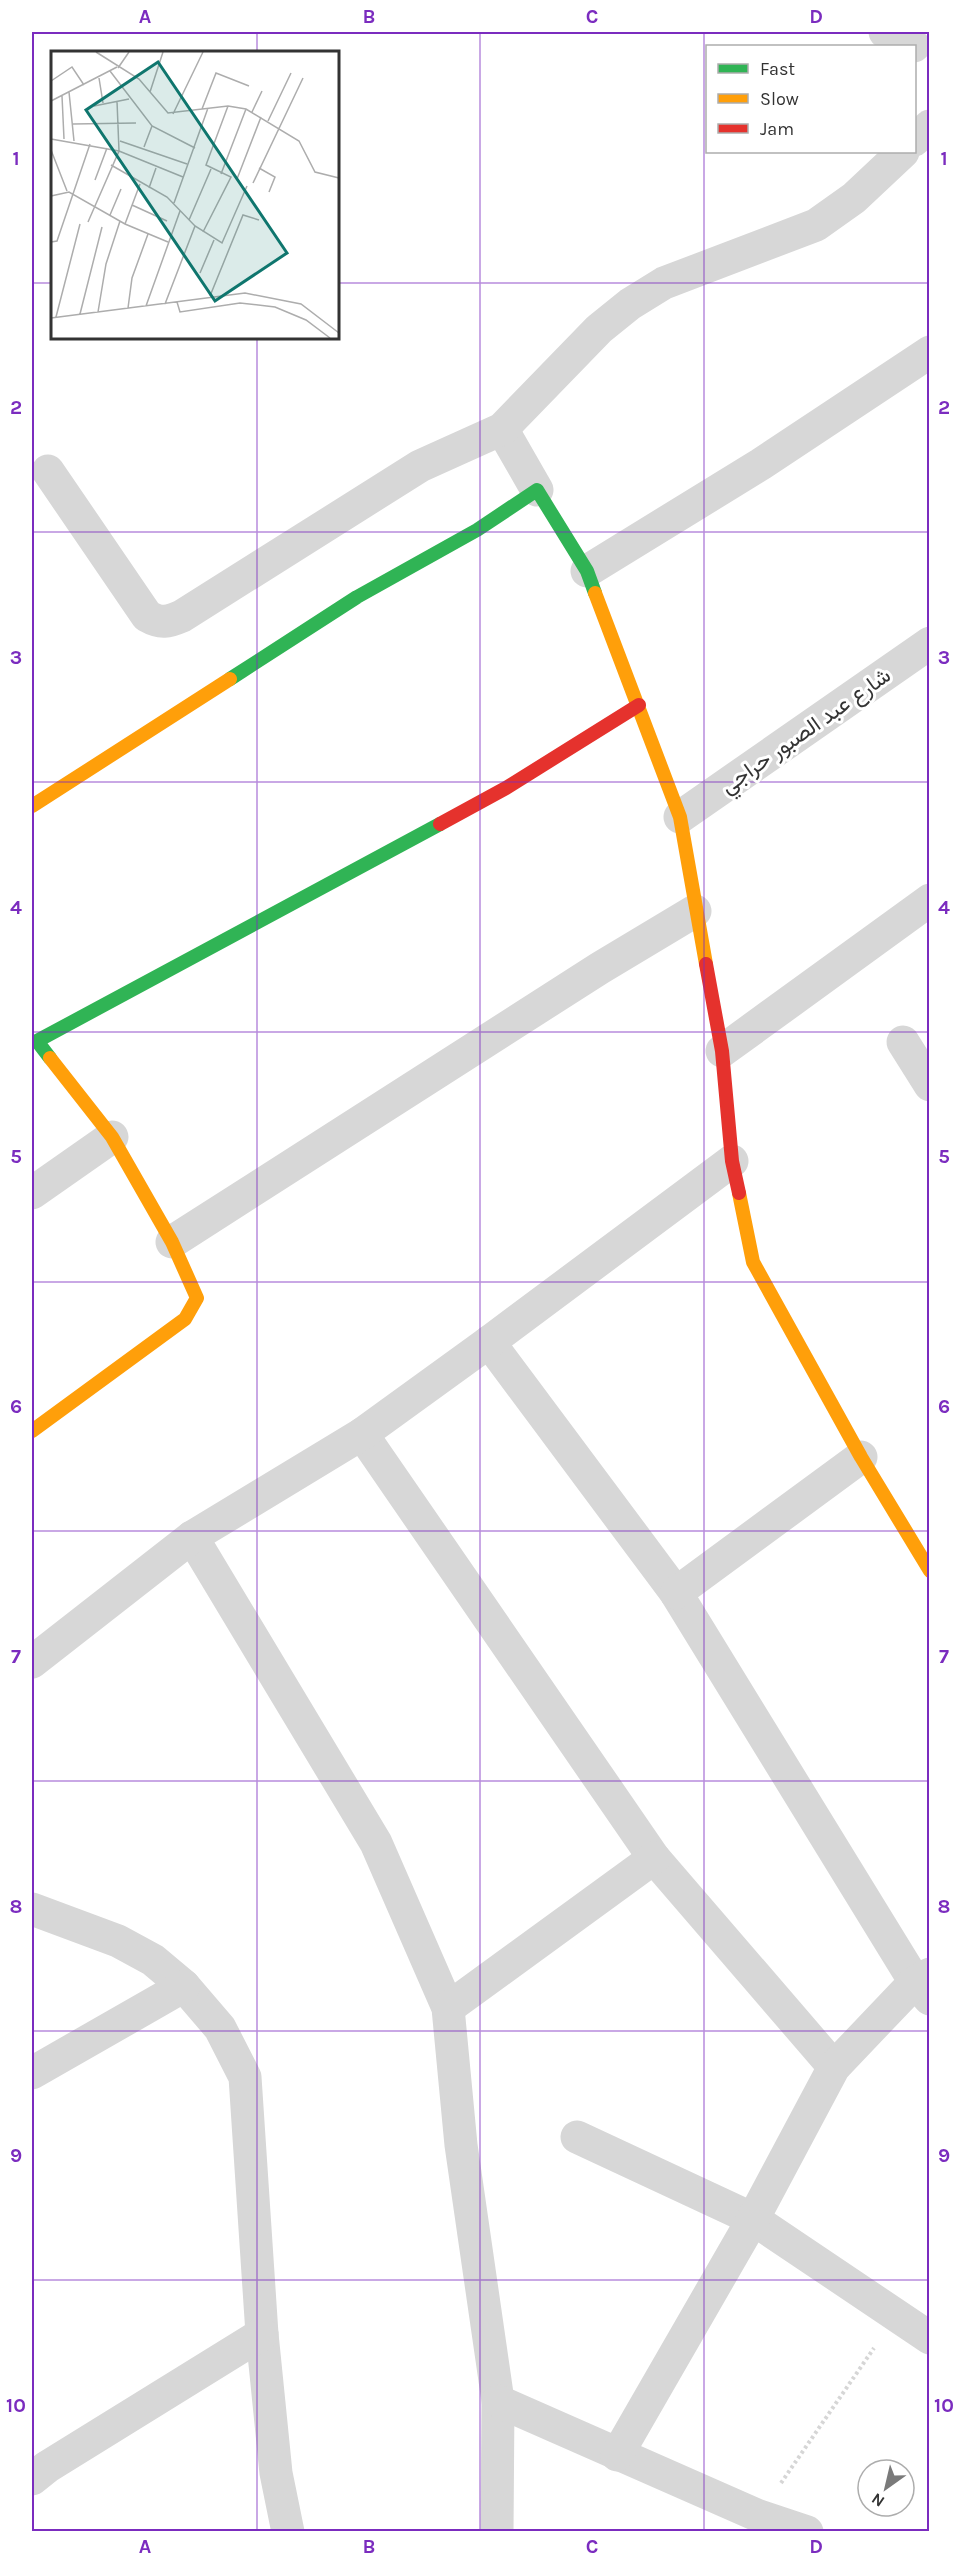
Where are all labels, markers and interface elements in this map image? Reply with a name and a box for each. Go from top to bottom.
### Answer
text: A [139,5,152,28]
text: B [363,5,375,28]
text: C [586,5,598,28]
text: D [809,5,823,28]
legend [706,45,916,153]
inset map [51,51,339,339]
text: Fast [760,58,795,80]
text: Slow [760,88,799,110]
text: Jam [760,118,794,140]
text: 1 [12,147,20,170]
text: 1 [940,147,948,170]
text: 2 [10,396,22,419]
text: 2 [938,396,950,419]
text: 3 [10,646,22,669]
text: 3 [938,646,950,669]
street label: شارع عبد الصبور حراجي [715,662,899,803]
text: 4 [10,896,22,919]
text: 4 [938,896,950,919]
text: 5 [10,1145,22,1168]
text: 5 [938,1145,950,1168]
text: 6 [10,1395,22,1418]
text: 6 [938,1395,950,1418]
text: 7 [11,1645,21,1668]
text: 7 [939,1645,949,1668]
text: 8 [10,1895,22,1918]
text: 8 [938,1895,950,1918]
text: 9 [10,2144,22,2167]
text: 9 [938,2144,950,2167]
text: 10 [6,2394,26,2417]
text: 10 [934,2394,954,2417]
north arrow [856,2458,916,2518]
text: N [868,2489,888,2511]
text: A [139,2535,152,2558]
text: B [363,2535,375,2558]
text: C [586,2535,598,2558]
text: D [809,2535,823,2558]

